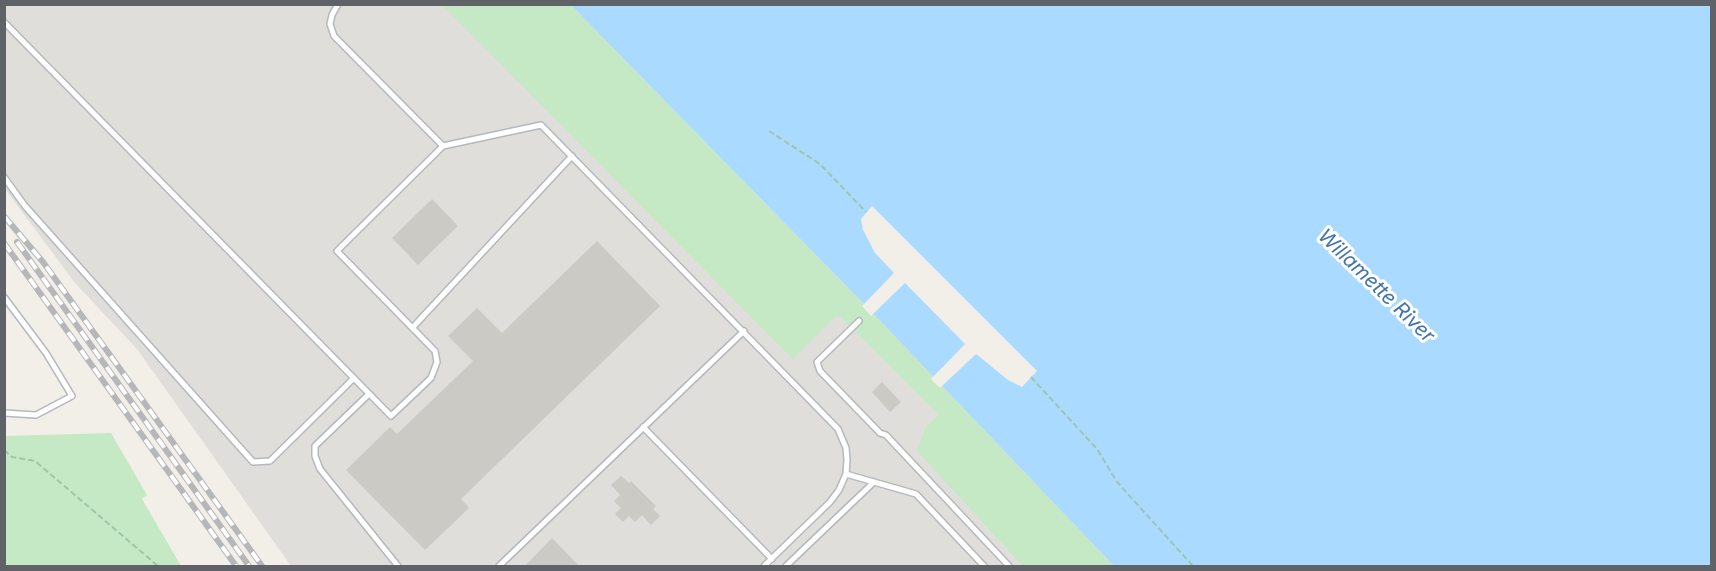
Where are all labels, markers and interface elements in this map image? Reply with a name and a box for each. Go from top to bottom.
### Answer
water label: Willamette River [1313,224,1439,348]

